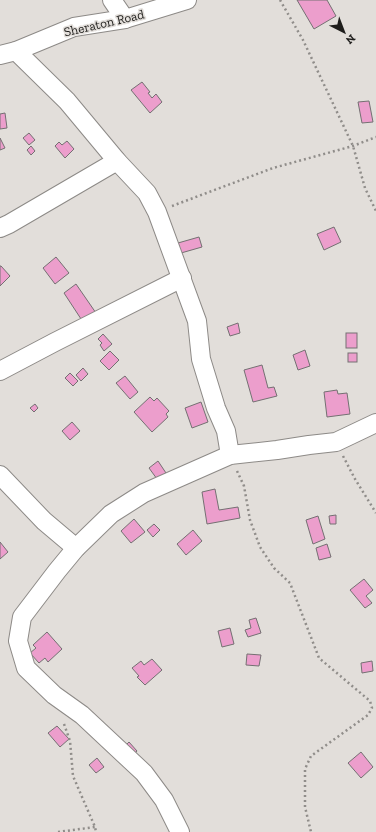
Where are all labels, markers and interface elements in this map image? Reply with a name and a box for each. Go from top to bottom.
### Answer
street label: Sheraton Road [62,6,146,40]
north arrow [324,12,364,52]
text: N [342,31,358,47]

